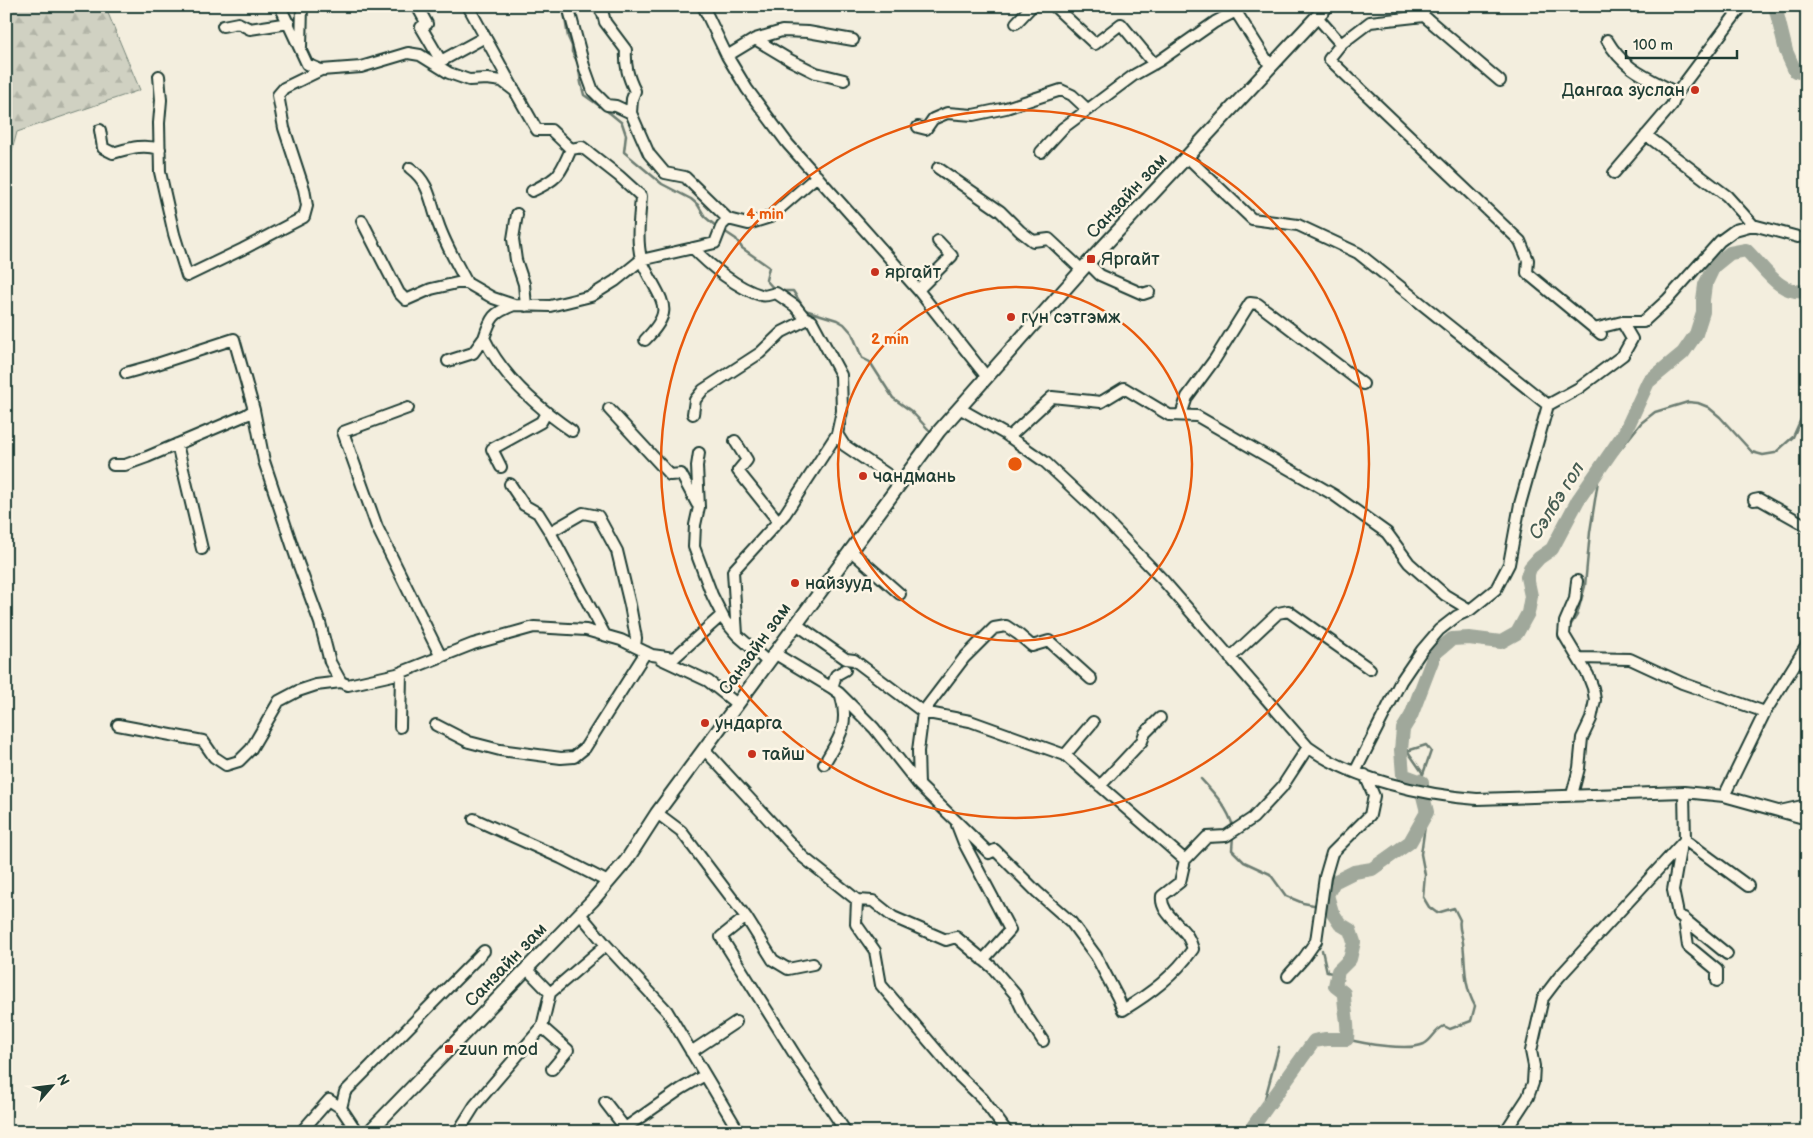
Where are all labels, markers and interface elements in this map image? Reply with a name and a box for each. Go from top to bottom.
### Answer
scale bar [1626,28,1737,60]
text: 100 m [1633,36,1673,55]
place label: Дангаа зуслан [1562,80,1685,101]
marker: Дангаа зуслан [1689,84,1701,96]
street label: Санзайн зам [1082,149,1172,243]
text: 4 min [746,205,784,224]
place label: Яргайт [1101,249,1160,270]
marker: Яргайт [1085,253,1097,265]
place label: яргайт [885,262,942,283]
marker: яргайт [869,266,881,278]
place label: гүн сэтгэмж [1021,307,1121,328]
marker: гүн сэтгэмж [1005,311,1017,323]
text: 2 min [871,330,909,349]
centre of rings [1006,455,1024,473]
water label: Сэлбэ гол [1524,458,1590,544]
place label: чандмань [873,466,956,487]
marker: чандмань [857,470,869,482]
place label: найзууд [805,573,872,594]
marker: найзууд [789,577,801,589]
street label: Санзайн зам [715,599,795,699]
place label: ундарга [715,713,783,734]
marker: ундарга [699,717,711,729]
place label: тайш [762,744,805,765]
marker: тайш [746,748,758,760]
street label: Санзайн зам [461,919,551,1011]
place label: zuun mod [459,1039,538,1060]
marker: zuun mod [443,1043,455,1055]
north arrow [28,1060,78,1110]
text: N [53,1071,73,1089]

